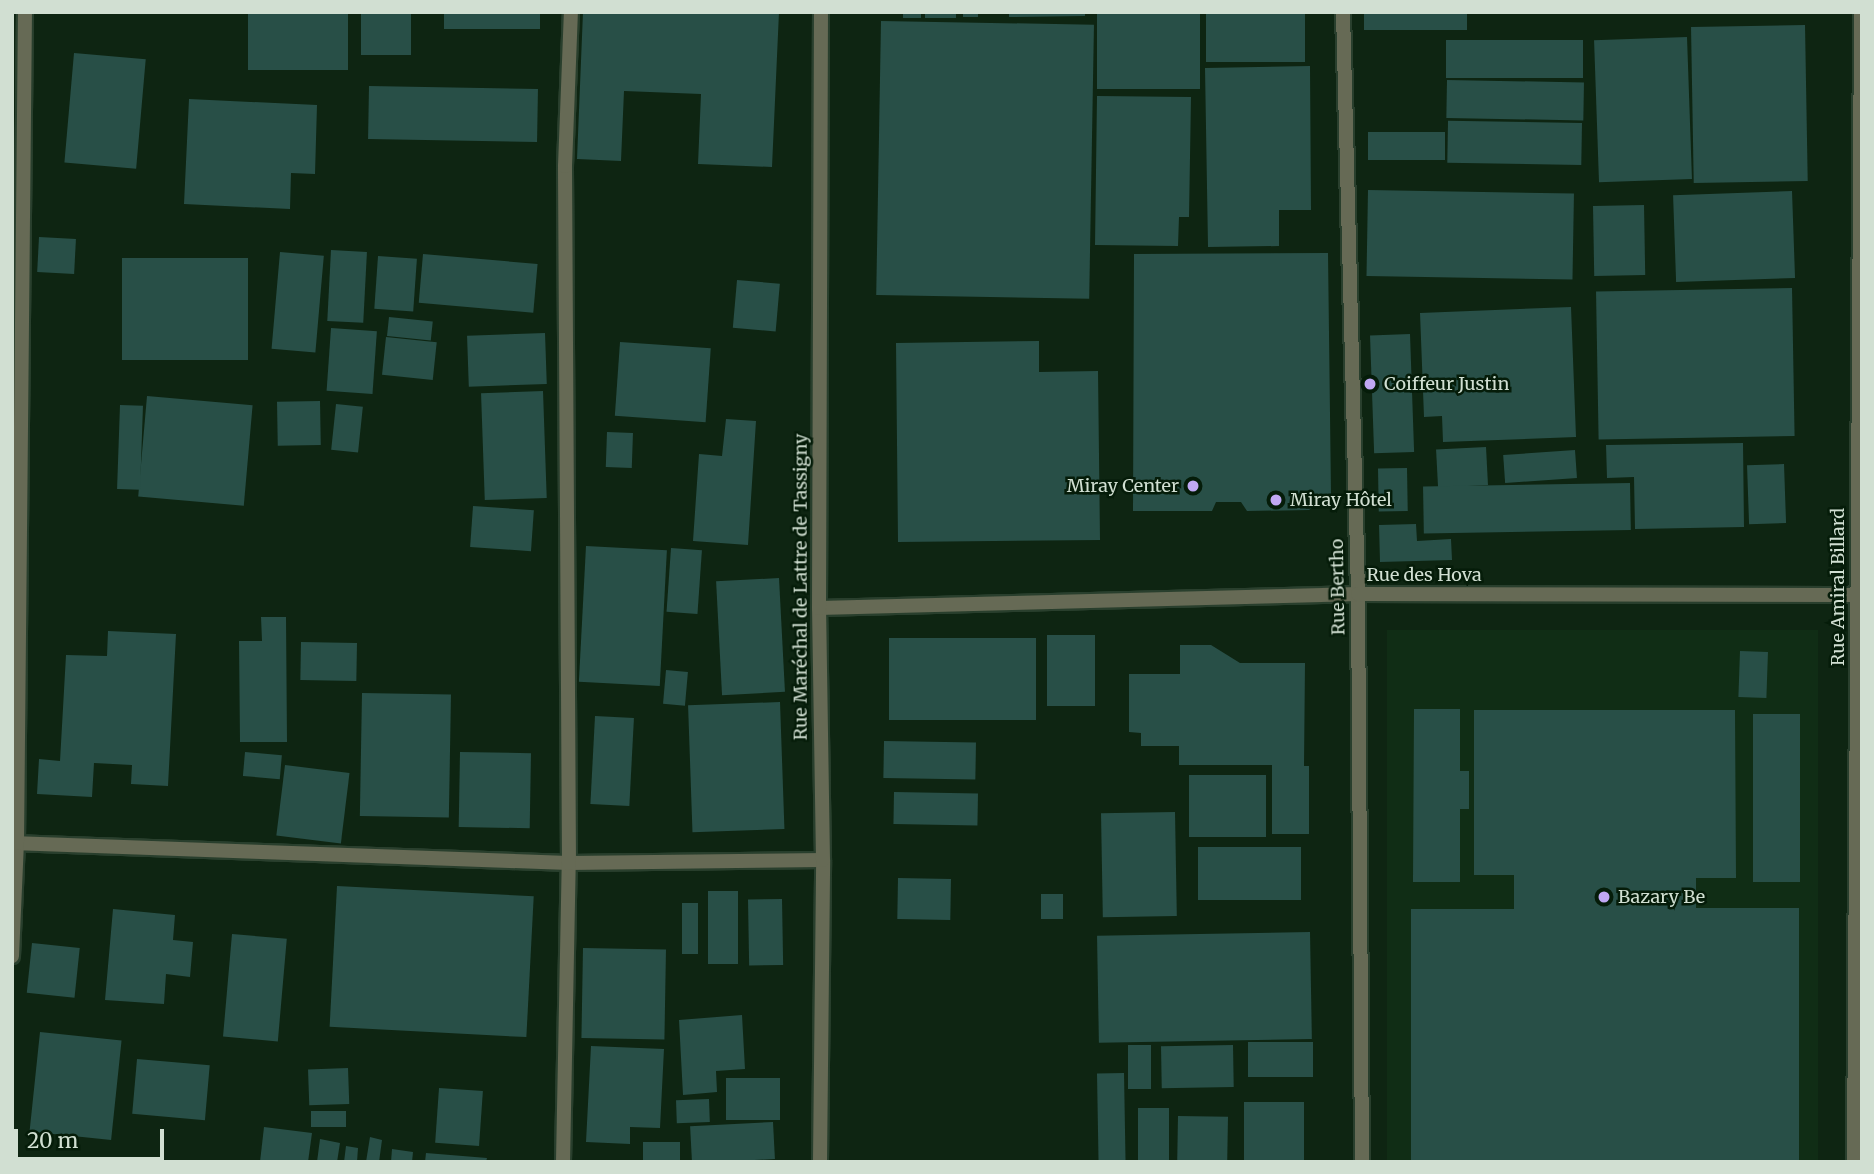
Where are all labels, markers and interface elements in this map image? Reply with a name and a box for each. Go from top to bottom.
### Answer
place label: Coiffeur Justin [1384,373,1509,395]
marker: Coiffeur Justin [1362,376,1378,392]
street label: Rue Maréchal de Lattre de Tassigny [790,434,812,740]
place label: Miray Center [1067,475,1179,497]
marker: Miray Center [1185,478,1201,494]
place label: Miray Hôtel [1290,489,1392,511]
marker: Miray Hôtel [1268,492,1284,508]
street label: Rue Amiral Billard [1827,508,1849,666]
street label: Rue Bertho [1326,539,1350,635]
street label: Rue des Hova [1366,564,1482,586]
place label: Bazary Be [1618,886,1705,908]
marker: Bazary Be [1596,889,1612,905]
scale bar [18,1114,168,1158]
text: 20 m [27,1127,78,1154]

